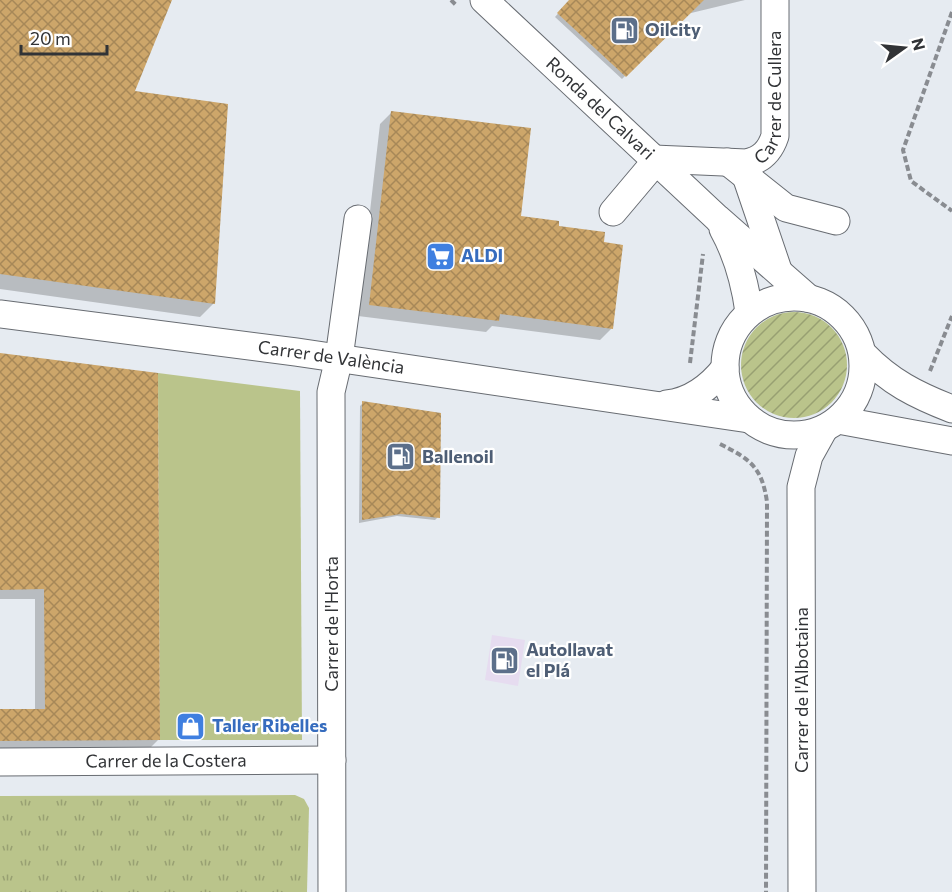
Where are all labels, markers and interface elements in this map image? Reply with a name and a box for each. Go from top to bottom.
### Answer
fuel station icon: Oilcity [608,14,640,46]
scale bar [21,18,106,56]
place label: Oilcity [645,18,701,40]
north arrow [874,18,934,78]
text: 20 m [30,27,71,49]
street label: Carrer de Cullera [749,30,785,168]
text: N [908,36,930,52]
street label: Ronda del Calvari [542,52,660,164]
supermarket icon: ALDI [424,240,456,272]
place label: ALDI [461,244,503,266]
street label: Carrer de València [257,335,406,378]
fuel station icon: Ballenoil [385,441,417,473]
place label: Ballenoil [422,445,494,467]
street label: Carrer de l'Horta [320,556,342,692]
street label: Carrer de l'Albotaina [790,607,812,773]
place label: Autollavat el Plá [526,638,613,681]
fuel station icon: Autollavat el Plá [489,644,521,676]
shop icon: Taller Ribelles [175,710,207,742]
place label: Taller Ribelles [212,714,327,736]
street label: Carrer de la Costera [85,749,247,771]

